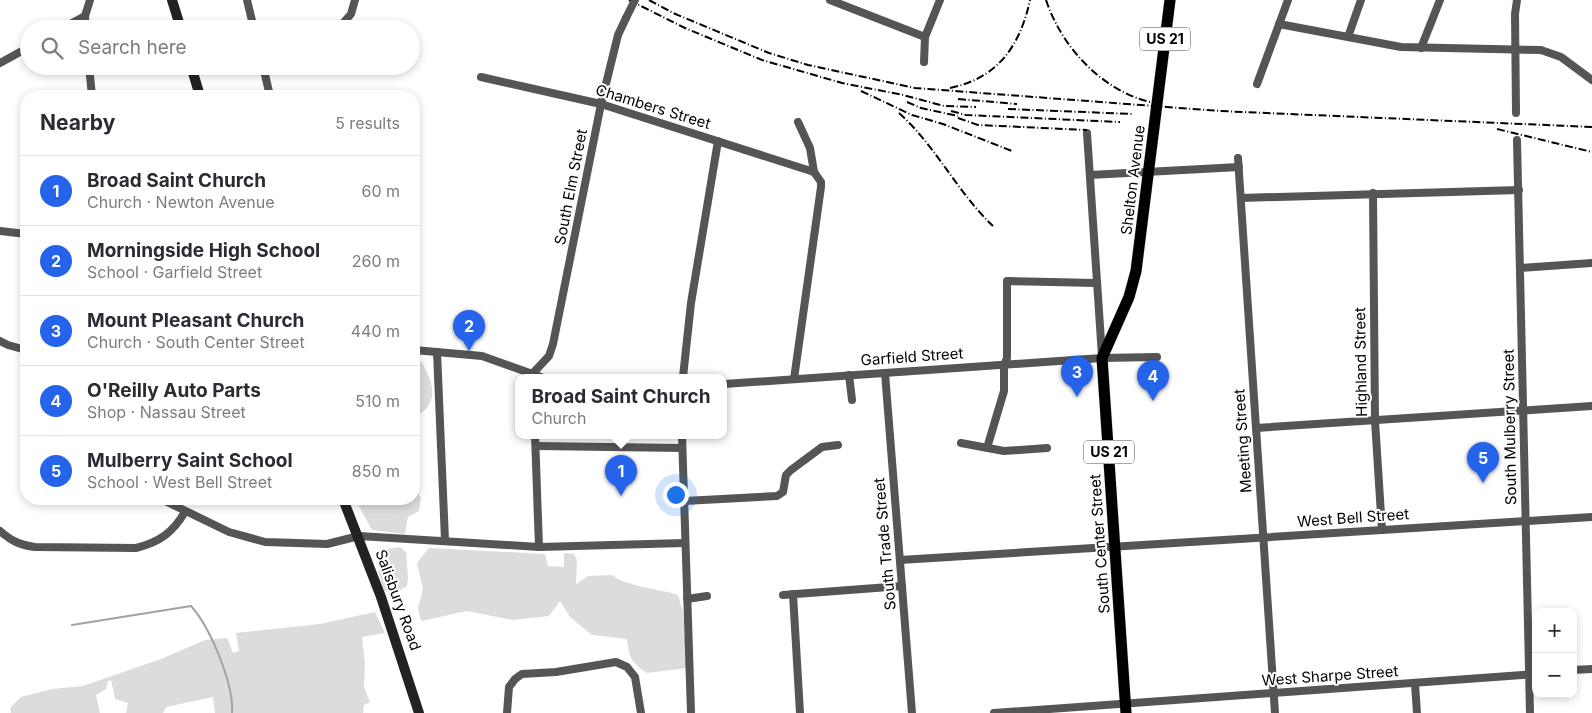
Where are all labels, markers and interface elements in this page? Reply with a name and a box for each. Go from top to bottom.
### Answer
search box [20,20,420,75]
road number: US 21 [1140,28,1190,50]
icon: search [38,34,66,62]
text: Search here [78,36,187,59]
street label: Chambers Street [593,80,713,133]
text: Nearby [40,110,115,135]
text: 5 results [335,113,400,133]
street label: Shelton Avenue [1116,124,1149,236]
street label: South Elm Street [550,127,591,247]
text: Broad Saint Church [87,169,266,192]
text: 1 [53,181,59,201]
text: 60 m [361,181,400,201]
text: Church · Newton Avenue [87,192,275,212]
text: Morningside High School [87,239,320,262]
text: 2 [51,251,61,271]
text: 260 m [352,251,400,271]
text: School · Garfield Street [87,262,262,282]
street label: Highland Street [1350,307,1371,417]
text: Mount Pleasant Church [87,309,304,332]
pin: 2 [453,310,485,351]
text: 3 [51,321,61,341]
text: 440 m [351,321,400,341]
text: Church · South Center Street [87,332,305,352]
street label: Garfield Street [860,343,964,370]
street label: South Mulberry Street [1499,349,1520,505]
pin: 3 [1061,356,1093,397]
pin: 4 [1137,360,1169,401]
popup [515,374,727,439]
text: O'Reilly Auto Parts [87,379,261,402]
text: Broad Saint Church [531,385,711,408]
street label: Meeting Street [1229,388,1256,494]
text: 4 [51,391,61,411]
text: 510 m [355,391,400,411]
text: Shop · Nassau Street [87,402,246,422]
text: Church [531,408,586,428]
road number: US 21 [1084,441,1134,464]
pin: 5 [1467,442,1499,483]
text: Mulberry Saint School [87,449,293,472]
pin: 1 [605,455,637,496]
text: 5 [51,461,61,481]
text: 850 m [352,461,400,481]
text: School · West Bell Street [87,472,272,492]
street label: South Center Street [1085,474,1114,614]
street label: South Trade Street [869,477,900,611]
your location [663,482,689,508]
street label: West Bell Street [1296,504,1410,531]
street label: Salisbury Road [371,547,426,653]
map controls [1532,608,1577,698]
button: + [1532,608,1577,653]
button: − [1532,653,1577,698]
street label: West Sharpe Street [1261,661,1399,690]

